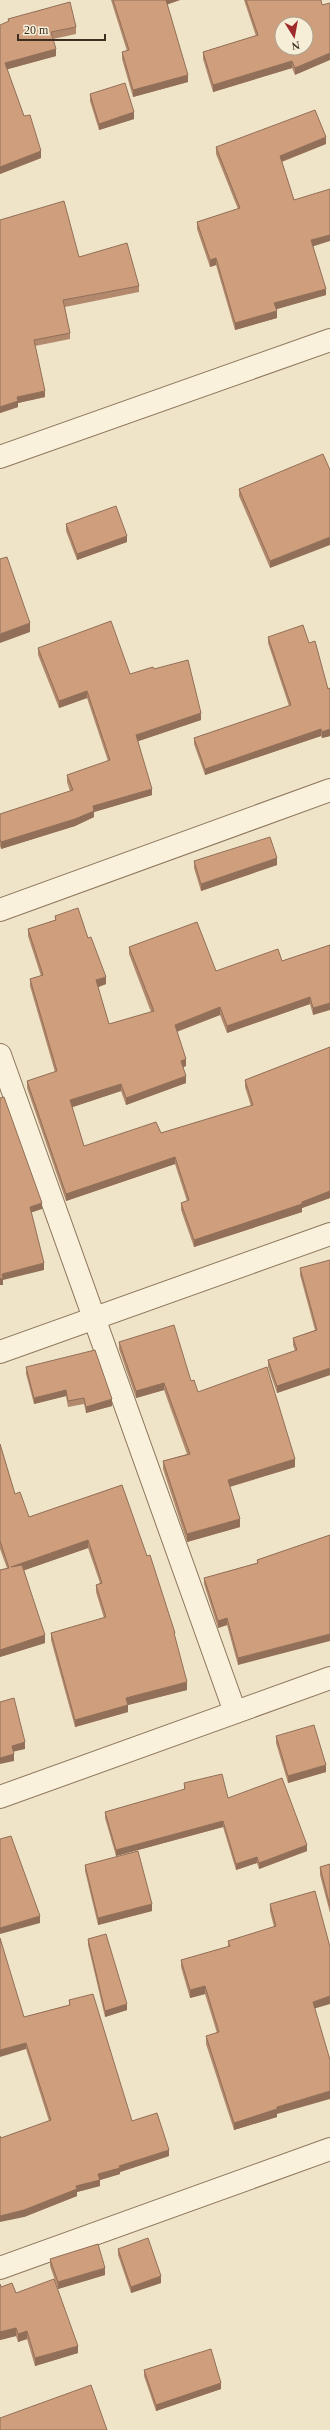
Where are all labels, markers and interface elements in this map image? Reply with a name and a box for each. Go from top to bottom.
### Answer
scale bar [18,16,105,42]
north arrow [274,16,314,56]
text: 20 m [24,23,49,37]
text: N [291,39,301,52]

